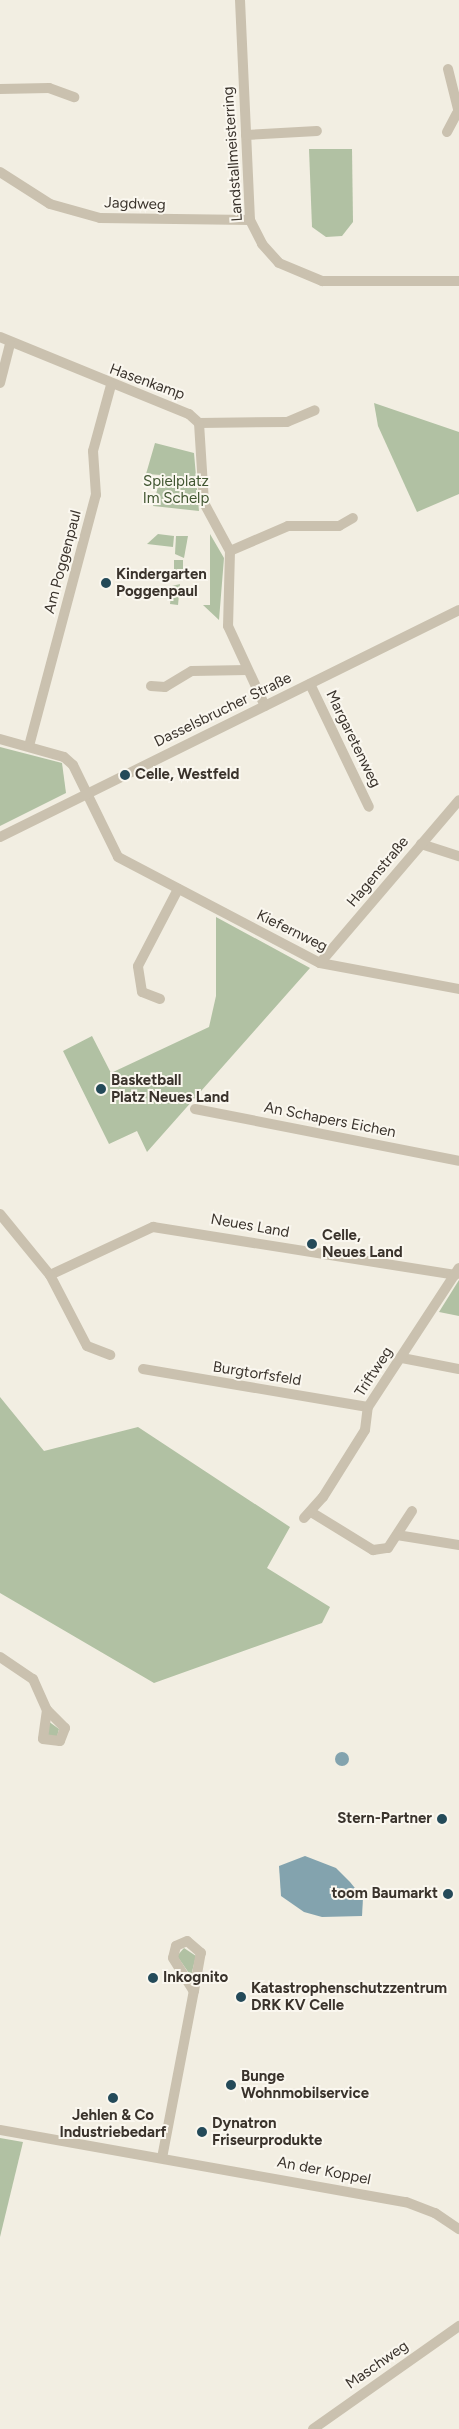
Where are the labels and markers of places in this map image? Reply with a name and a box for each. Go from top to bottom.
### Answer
place label: Kindergarten Poggenpaul [116,565,207,600]
marker: Kindergarten Poggenpaul [100,577,112,589]
place label: Celle, Westfeld [135,766,239,784]
marker: Celle, Westfeld [119,769,131,781]
place label: Basketball Platz Neues Land [111,1071,229,1106]
marker: Basketball Platz Neues Land [95,1083,107,1095]
place label: Celle, Neues Land [322,1226,403,1261]
marker: Celle, Neues Land [306,1238,318,1250]
place label: Stern-Partner [337,1810,432,1828]
marker: Stern-Partner [436,1813,448,1825]
place label: toom Baumarkt [331,1885,438,1903]
marker: toom Baumarkt [442,1888,454,1900]
place label: Inkognito [163,1969,228,1987]
marker: Inkognito [147,1972,159,1984]
place label: Katastrophenschutzzentrum DRK KV Celle [251,1979,447,2014]
marker: Katastrophenschutzzentrum DRK KV Celle [235,1991,247,2003]
place label: Bunge Wohnmobilservice [241,2067,369,2102]
marker: Bunge Wohnmobilservice [225,2079,237,2091]
marker: Jehlen & Co Industriebedarf [107,2092,119,2104]
place label: Jehlen & Co Industriebedarf [60,2106,166,2141]
place label: Dynatron Friseurprodukte [212,2114,322,2149]
marker: Dynatron Friseurprodukte [196,2126,208,2138]

